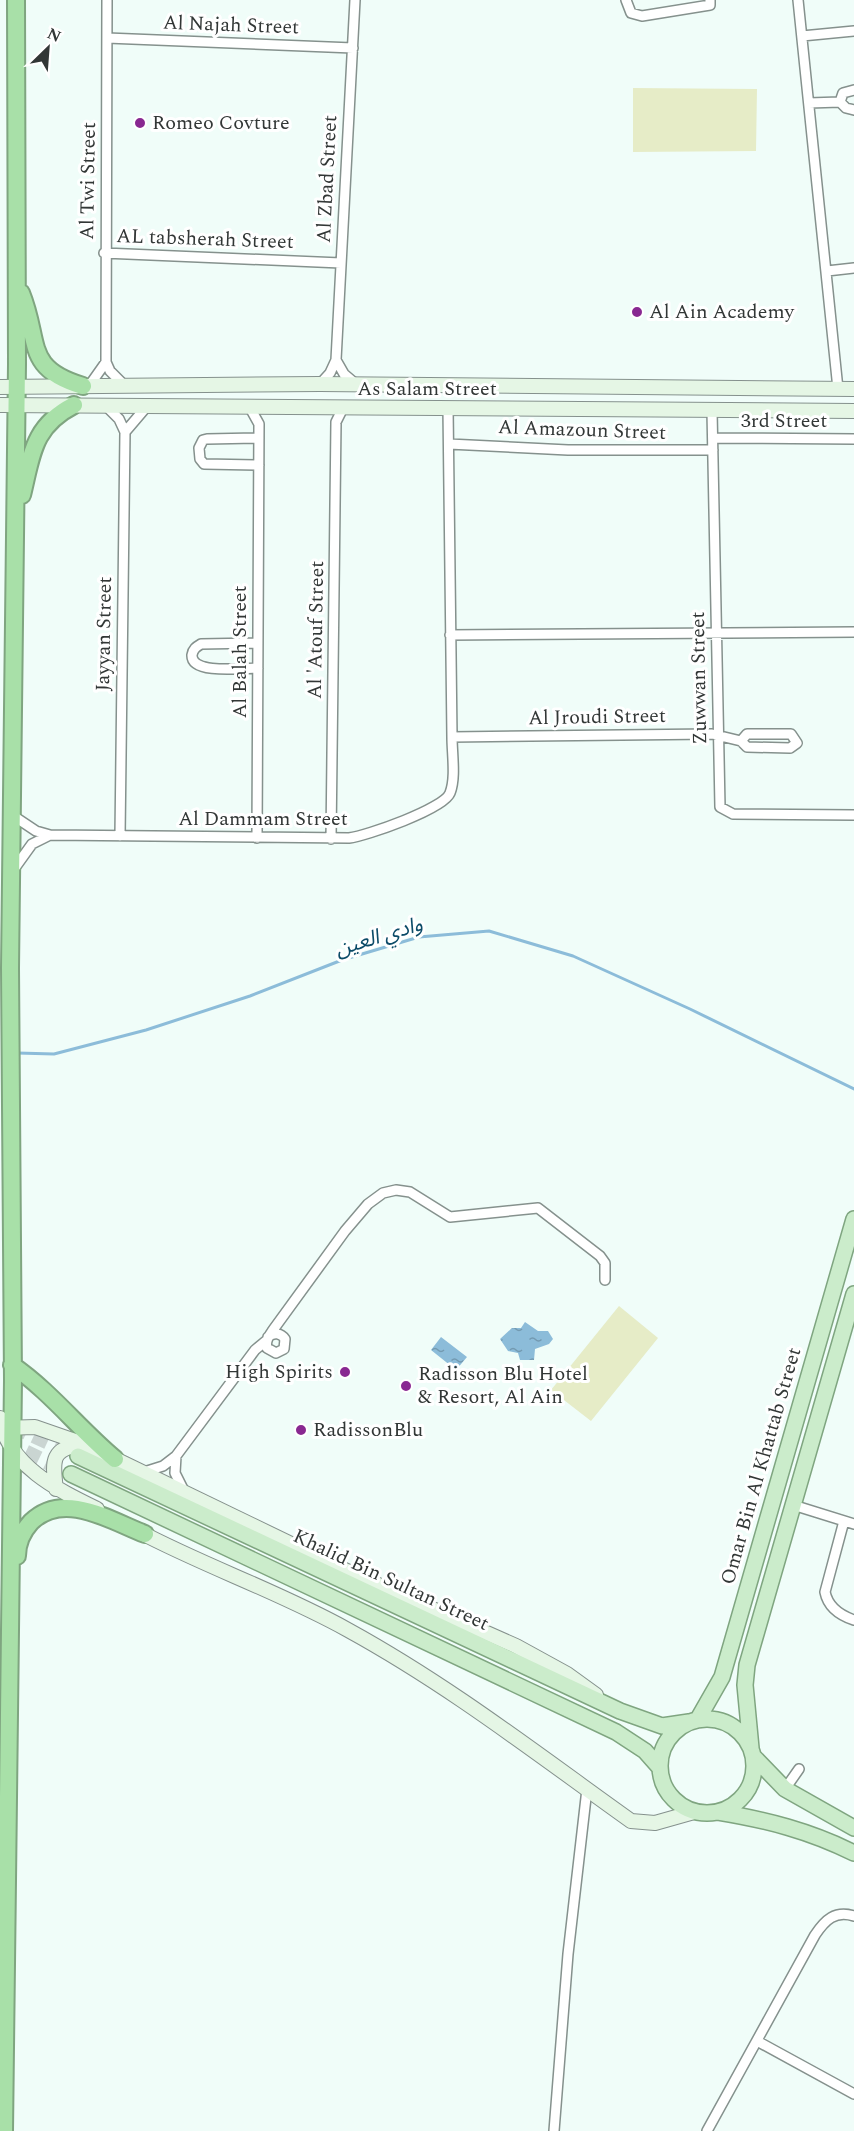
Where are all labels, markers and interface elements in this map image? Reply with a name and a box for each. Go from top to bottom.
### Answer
street label: Al Najah Street [162,8,300,42]
north arrow [18,18,78,78]
text: N [43,22,65,49]
place label: Romeo Covture [152,108,290,138]
street label: Al Zbad Street [309,114,345,244]
marker: Romeo Covture [133,116,147,130]
street label: Al Twi Street [72,122,104,240]
street label: AL tabsherah Street [116,221,294,257]
place label: Al Ain Academy [649,297,795,327]
marker: Al Ain Academy [630,305,644,319]
street label: As Salam Street [357,374,497,404]
street label: 3rd Street [741,406,827,436]
street label: Al Amazoun Street [498,412,666,448]
street label: Al 'Atouf Street [300,560,332,700]
street label: Jayyan Street [88,576,120,692]
street label: Al Balah Street [225,585,255,719]
street label: Zuwwan Street [683,611,715,745]
street label: Al Jroudi Street [528,701,666,733]
street label: Al Dammam Street [178,804,348,834]
water label: وادي العين [331,909,427,965]
street label: Omar Bin Al Khattab Street [713,1344,809,1588]
place label: High Spirits [225,1357,333,1387]
place label: Radisson Blu Hotel & Resort, Al Ain [418,1359,588,1412]
marker: High Spirits [338,1365,352,1379]
marker: Radisson Blu Hotel & Resort, Al Ain [399,1379,413,1393]
place label: RadissonBlu [313,1415,423,1445]
marker: RadissonBlu [294,1423,308,1437]
street label: Khalid Bin Sultan Street [288,1521,494,1639]

